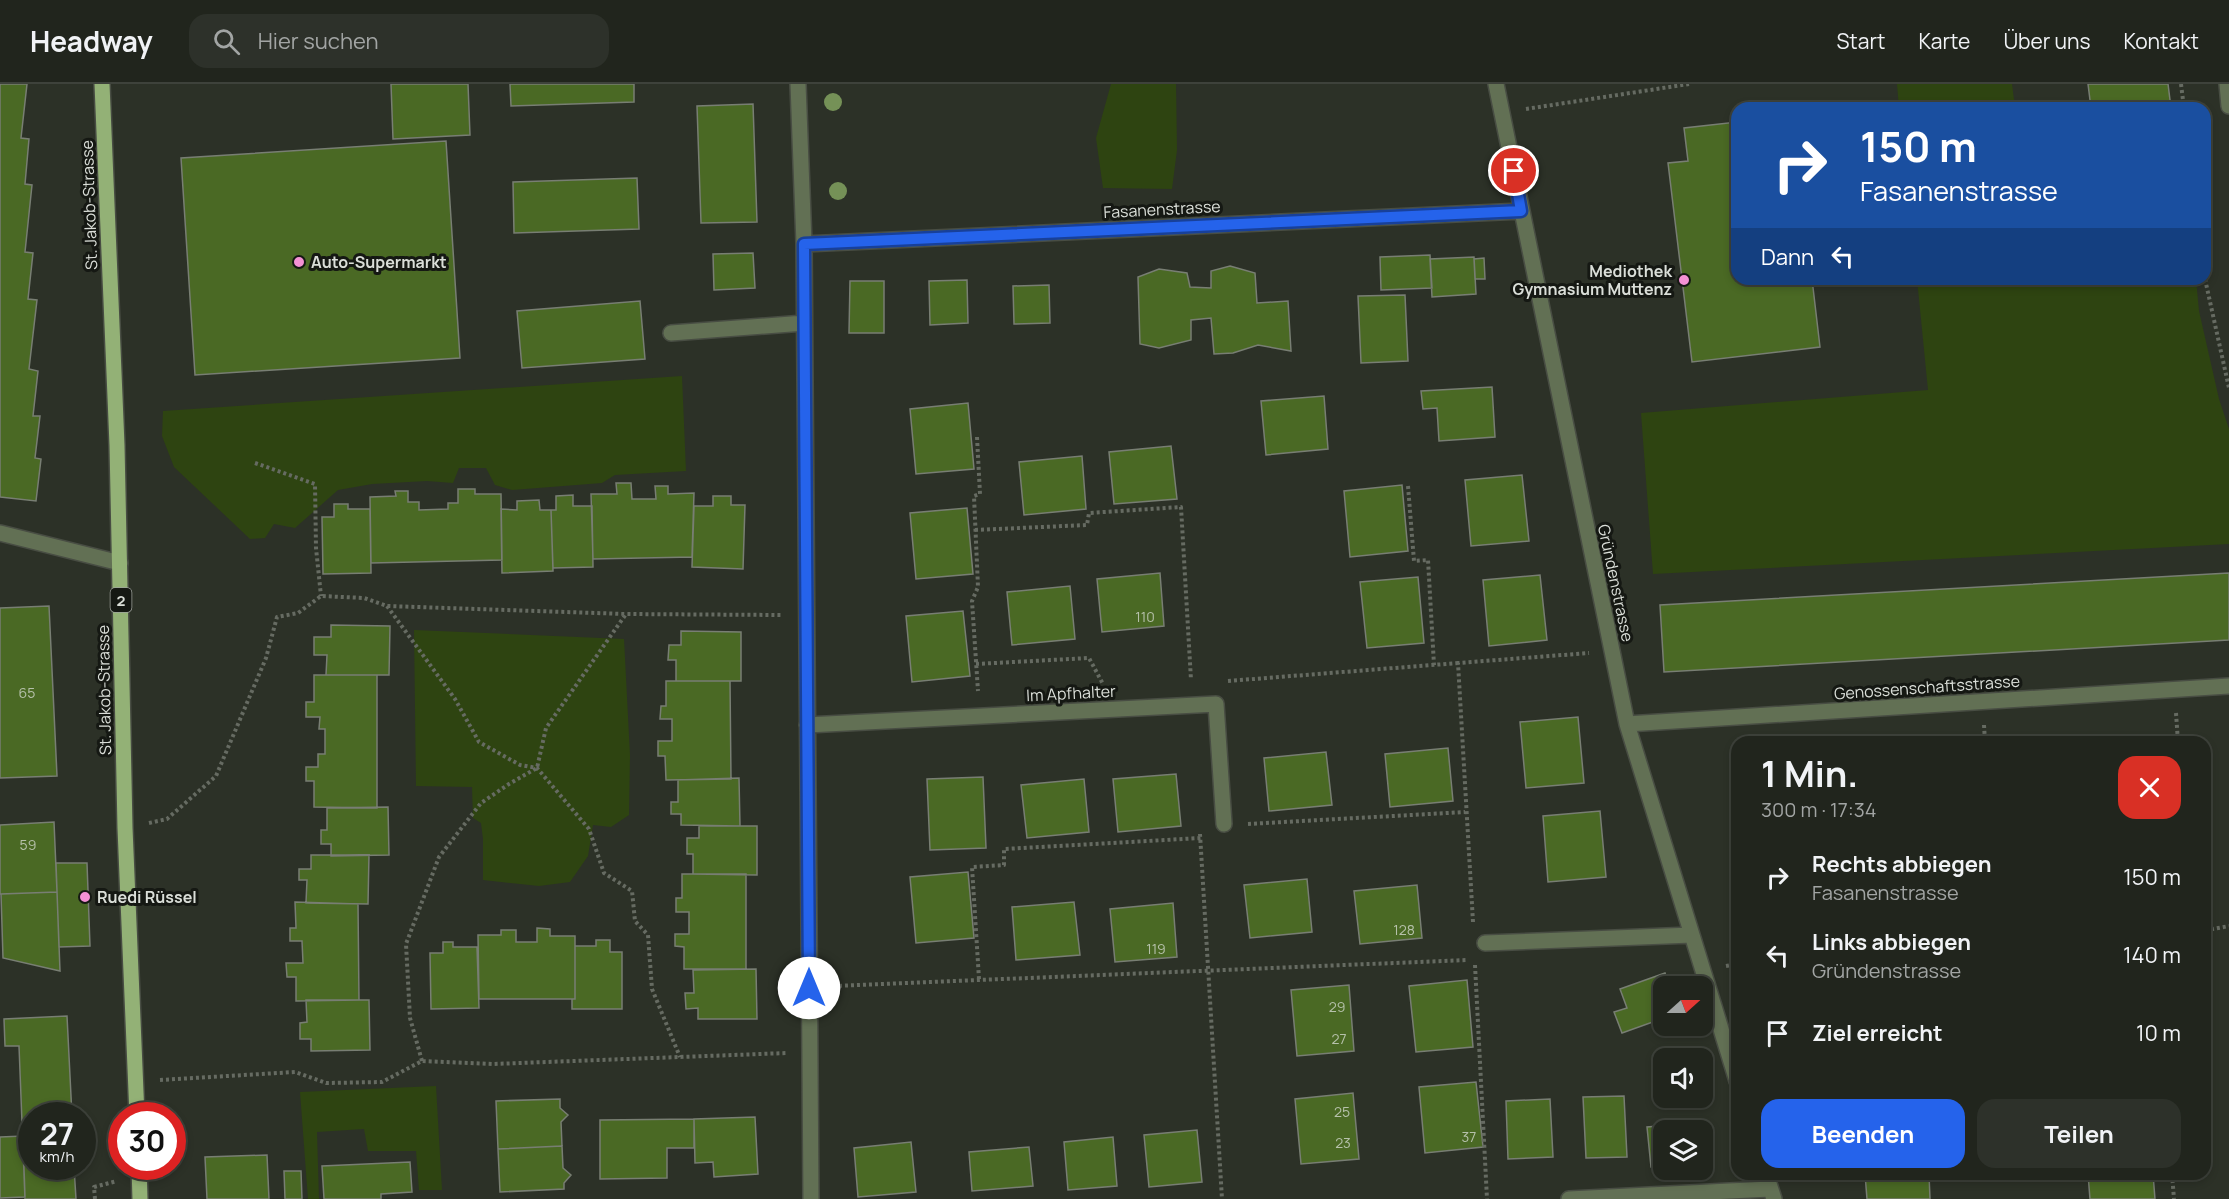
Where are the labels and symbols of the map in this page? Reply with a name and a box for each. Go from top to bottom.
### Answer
street label: St. Jakob-Strasse [76,140,102,270]
pin [1488,145,1539,196]
street label: Fasanenstrasse [1103,195,1221,223]
place label: Auto-Supermarkt [311,251,447,273]
marker: Auto-Supermarkt [292,255,306,269]
place label: Mediothek Gymnasium Muttenz [1512,260,1672,300]
marker: Mediothek Gymnasium Muttenz [1677,273,1691,287]
street label: Gründenstrasse [1593,522,1639,644]
road number: 2 [110,588,132,612]
house number: 110 [1135,607,1155,626]
street label: St. Jakob-Strasse [92,625,116,755]
street label: Genossenschaftsstrasse [1833,670,2021,704]
street label: Im Apfhalter [1026,680,1117,706]
house number: 65 [19,683,35,702]
house number: 59 [20,835,36,854]
place label: Ruedi Rüssel [97,886,197,908]
marker: Ruedi Rüssel [78,890,92,904]
house number: 128 [1393,920,1415,939]
house number: 119 [1146,939,1166,958]
position arrow [777,956,841,1020]
north arrow [1653,976,1713,1036]
house number: 29 [1329,997,1345,1016]
house number: 27 [1331,1029,1347,1048]
speed limit sign: 30 [108,1102,186,1180]
house number: 25 [1334,1102,1350,1121]
house number: 37 [1462,1127,1476,1146]
house number: 23 [1335,1133,1351,1152]

